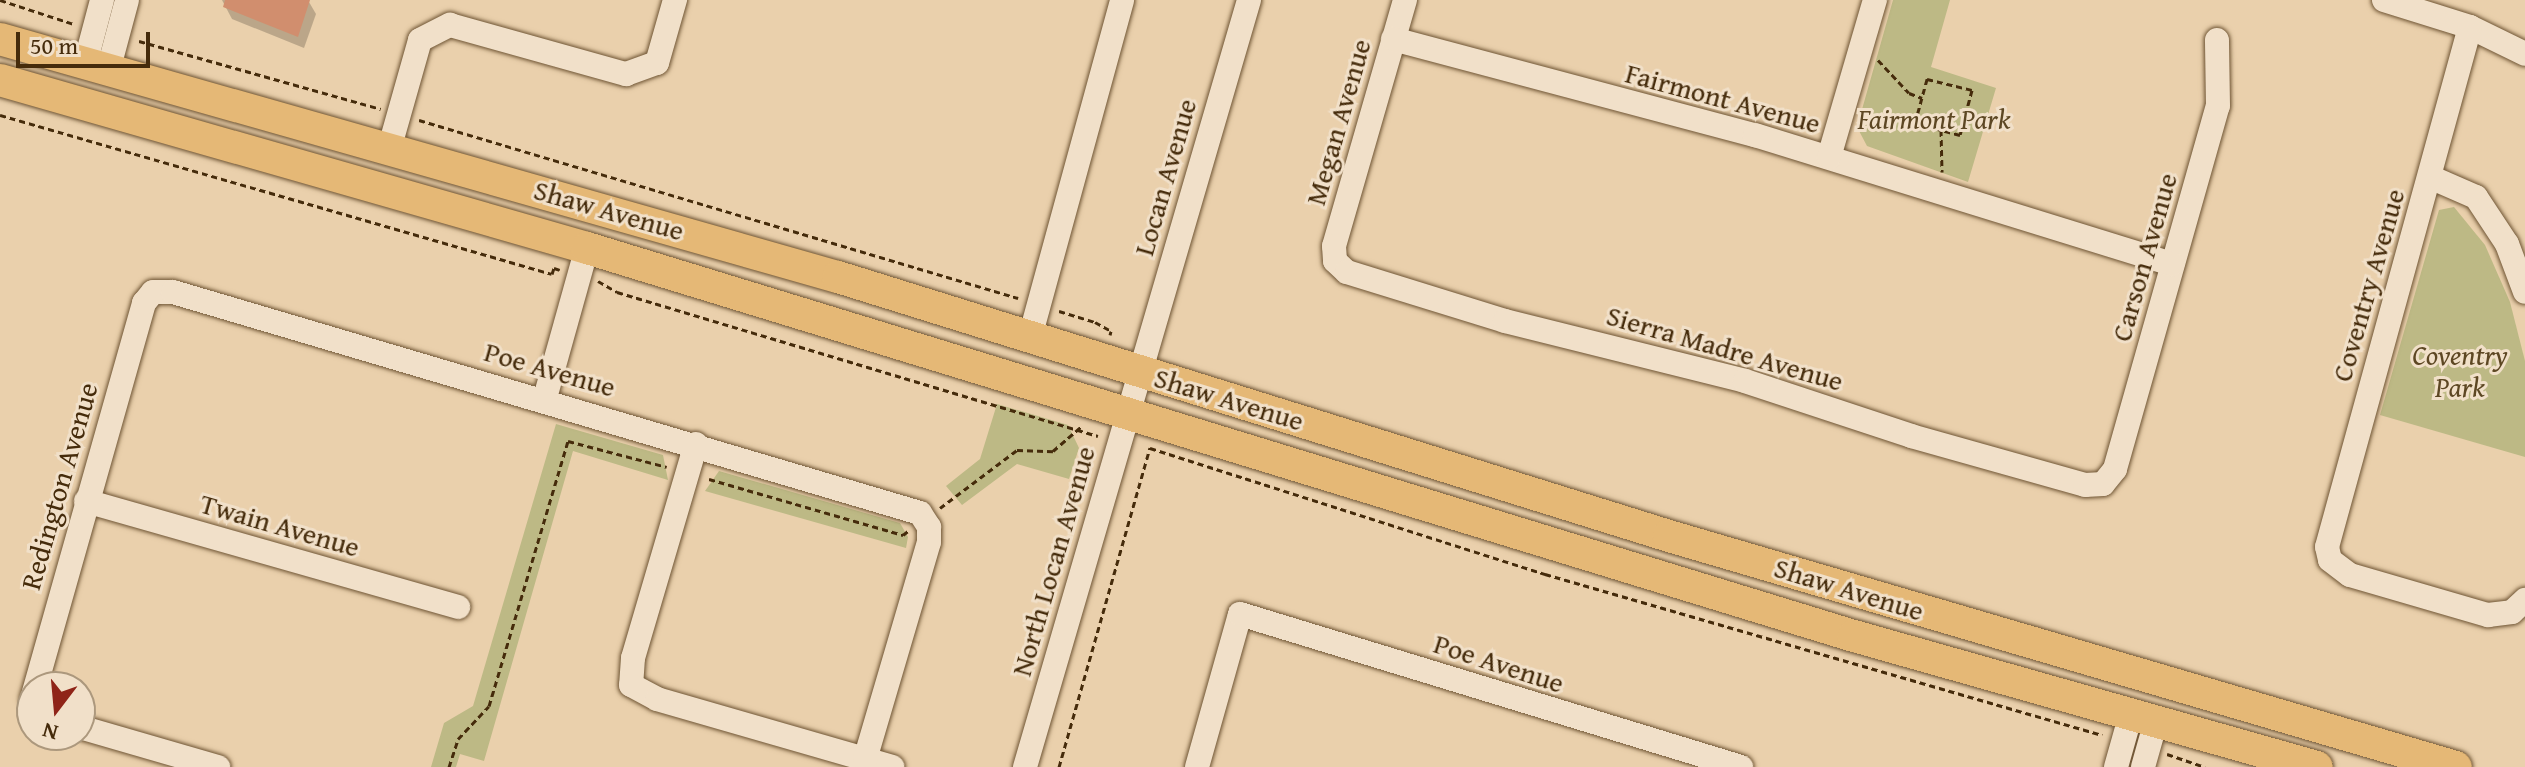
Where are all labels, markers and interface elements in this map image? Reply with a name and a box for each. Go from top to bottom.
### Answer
scale bar [20,16,154,66]
text: 50 m [30,28,78,63]
street label: Megan Avenue [1298,35,1378,209]
street label: Fairmont Avenue [1622,56,1824,140]
street label: Locan Avenue [1127,95,1203,259]
park label: Fairmont Park [1858,102,2010,136]
street label: Carson Avenue [2104,169,2184,345]
street label: Shaw Avenue [530,173,688,247]
street label: Coventry Avenue [2324,185,2412,385]
street label: Sierra Madre Avenue [1603,298,1847,398]
street label: Poe Avenue [481,334,619,404]
park label: Coventry Park [2412,338,2508,404]
street label: Shaw Avenue [1150,360,1308,438]
street label: Redington Avenue [13,379,105,593]
street label: North Locan Avenue [1004,442,1102,680]
street label: Twain Avenue [196,486,364,564]
street label: Shaw Avenue [1770,550,1928,628]
street label: Poe Avenue [1430,626,1568,700]
north arrow [16,671,96,751]
text: N [38,715,61,750]

